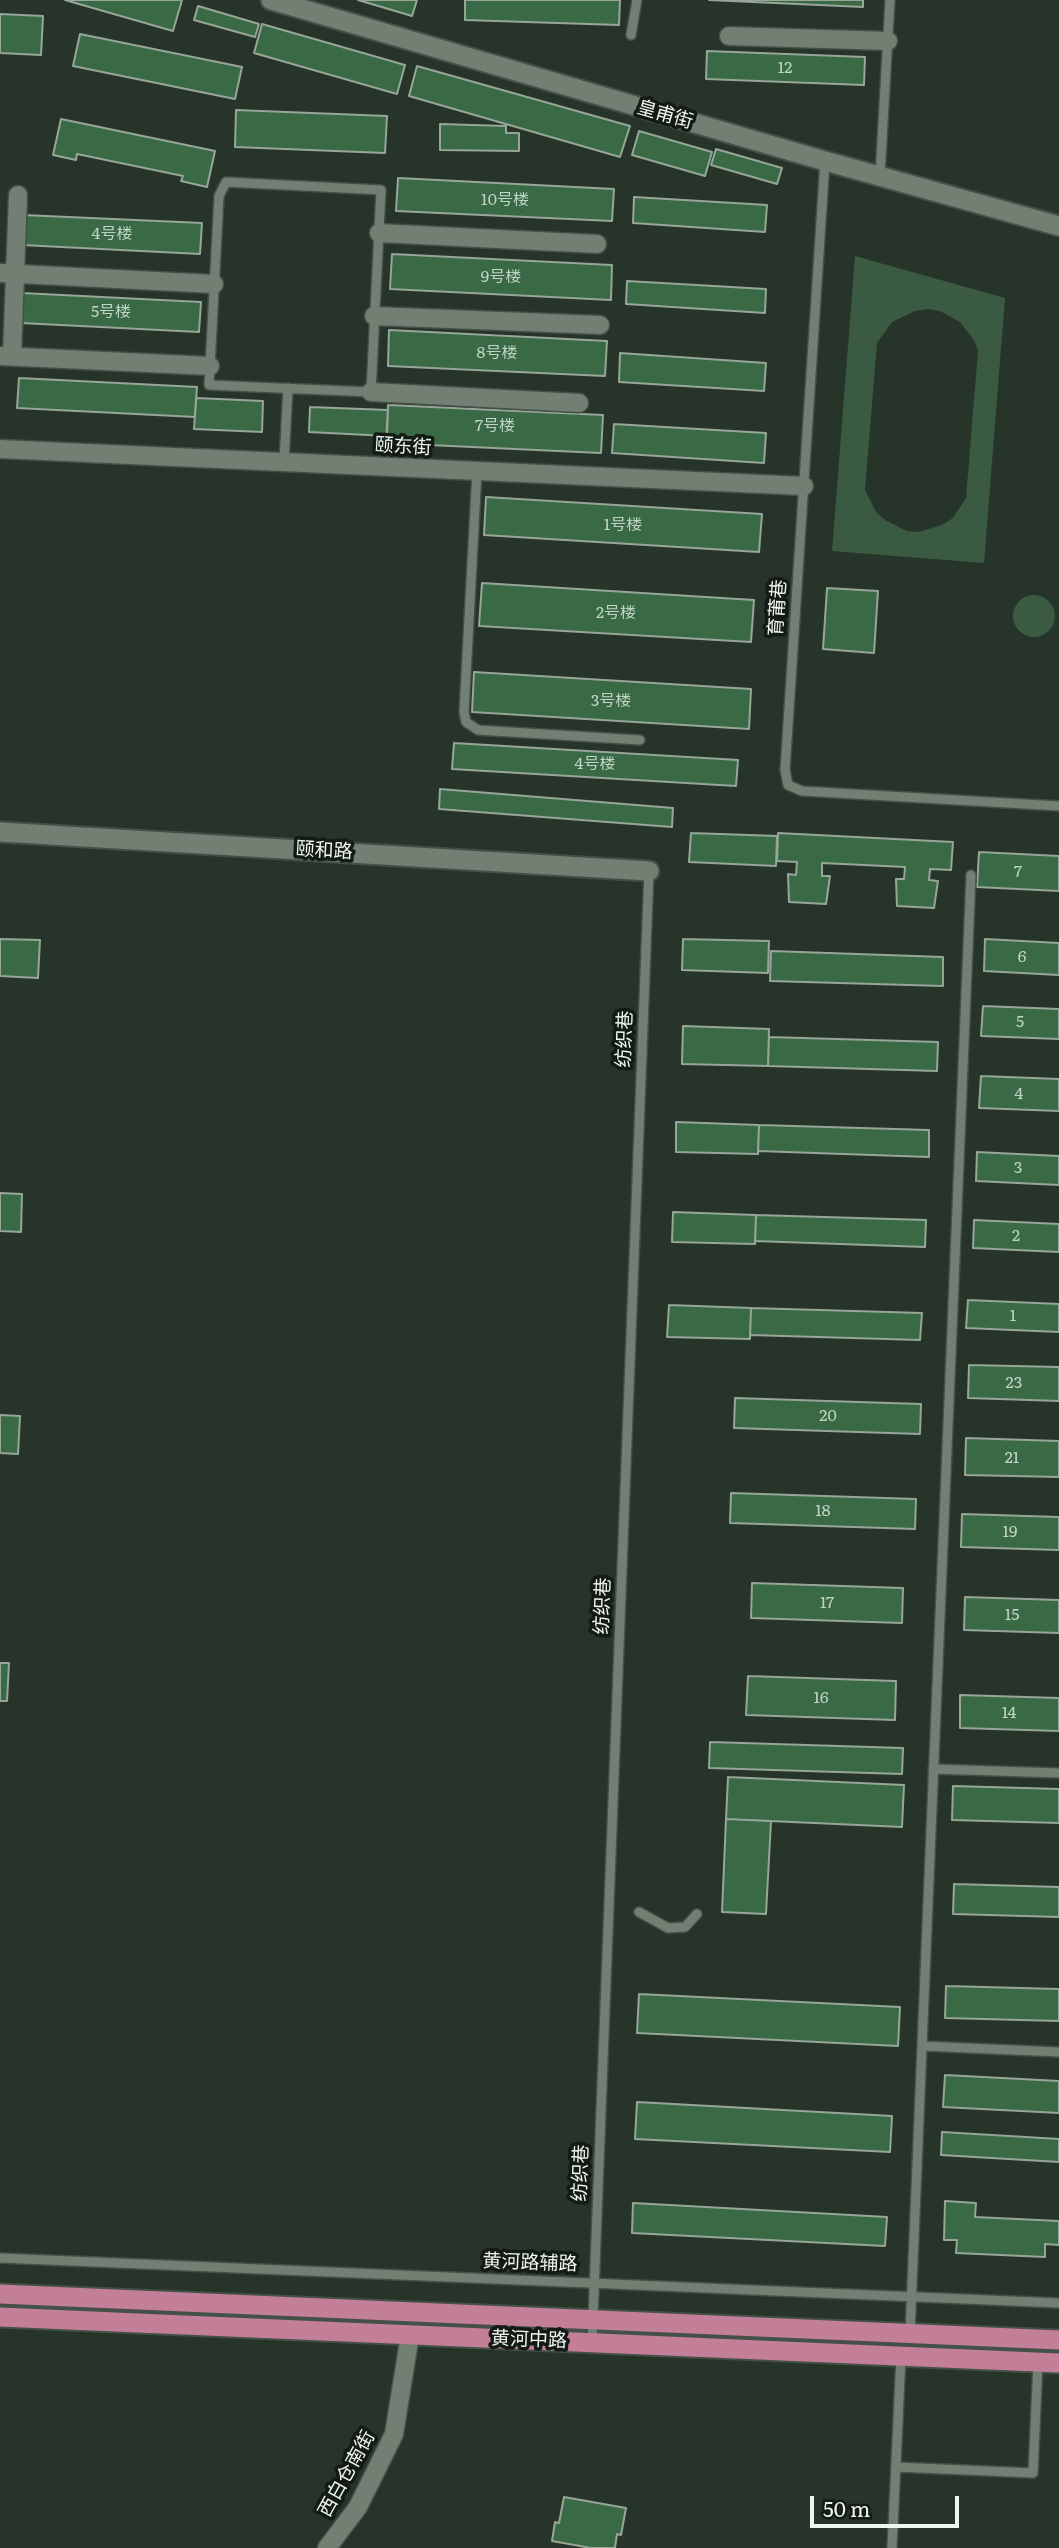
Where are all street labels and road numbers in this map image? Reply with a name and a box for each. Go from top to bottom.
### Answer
street label: 皇甫街 [634,96,696,134]
street label: 颐东街 [374,434,432,460]
street label: 育莆巷 [765,579,791,637]
street label: 颐和路 [295,838,353,864]
street label: 纺织巷 [613,1010,637,1068]
street label: 纺织巷 [591,1577,615,1635]
street label: 纺织巷 [569,2144,593,2202]
street label: 黄河路辅路 [482,2250,578,2276]
street label: 黄河中路 [491,2327,567,2353]
street label: 西白仓南街 [314,2427,380,2521]

